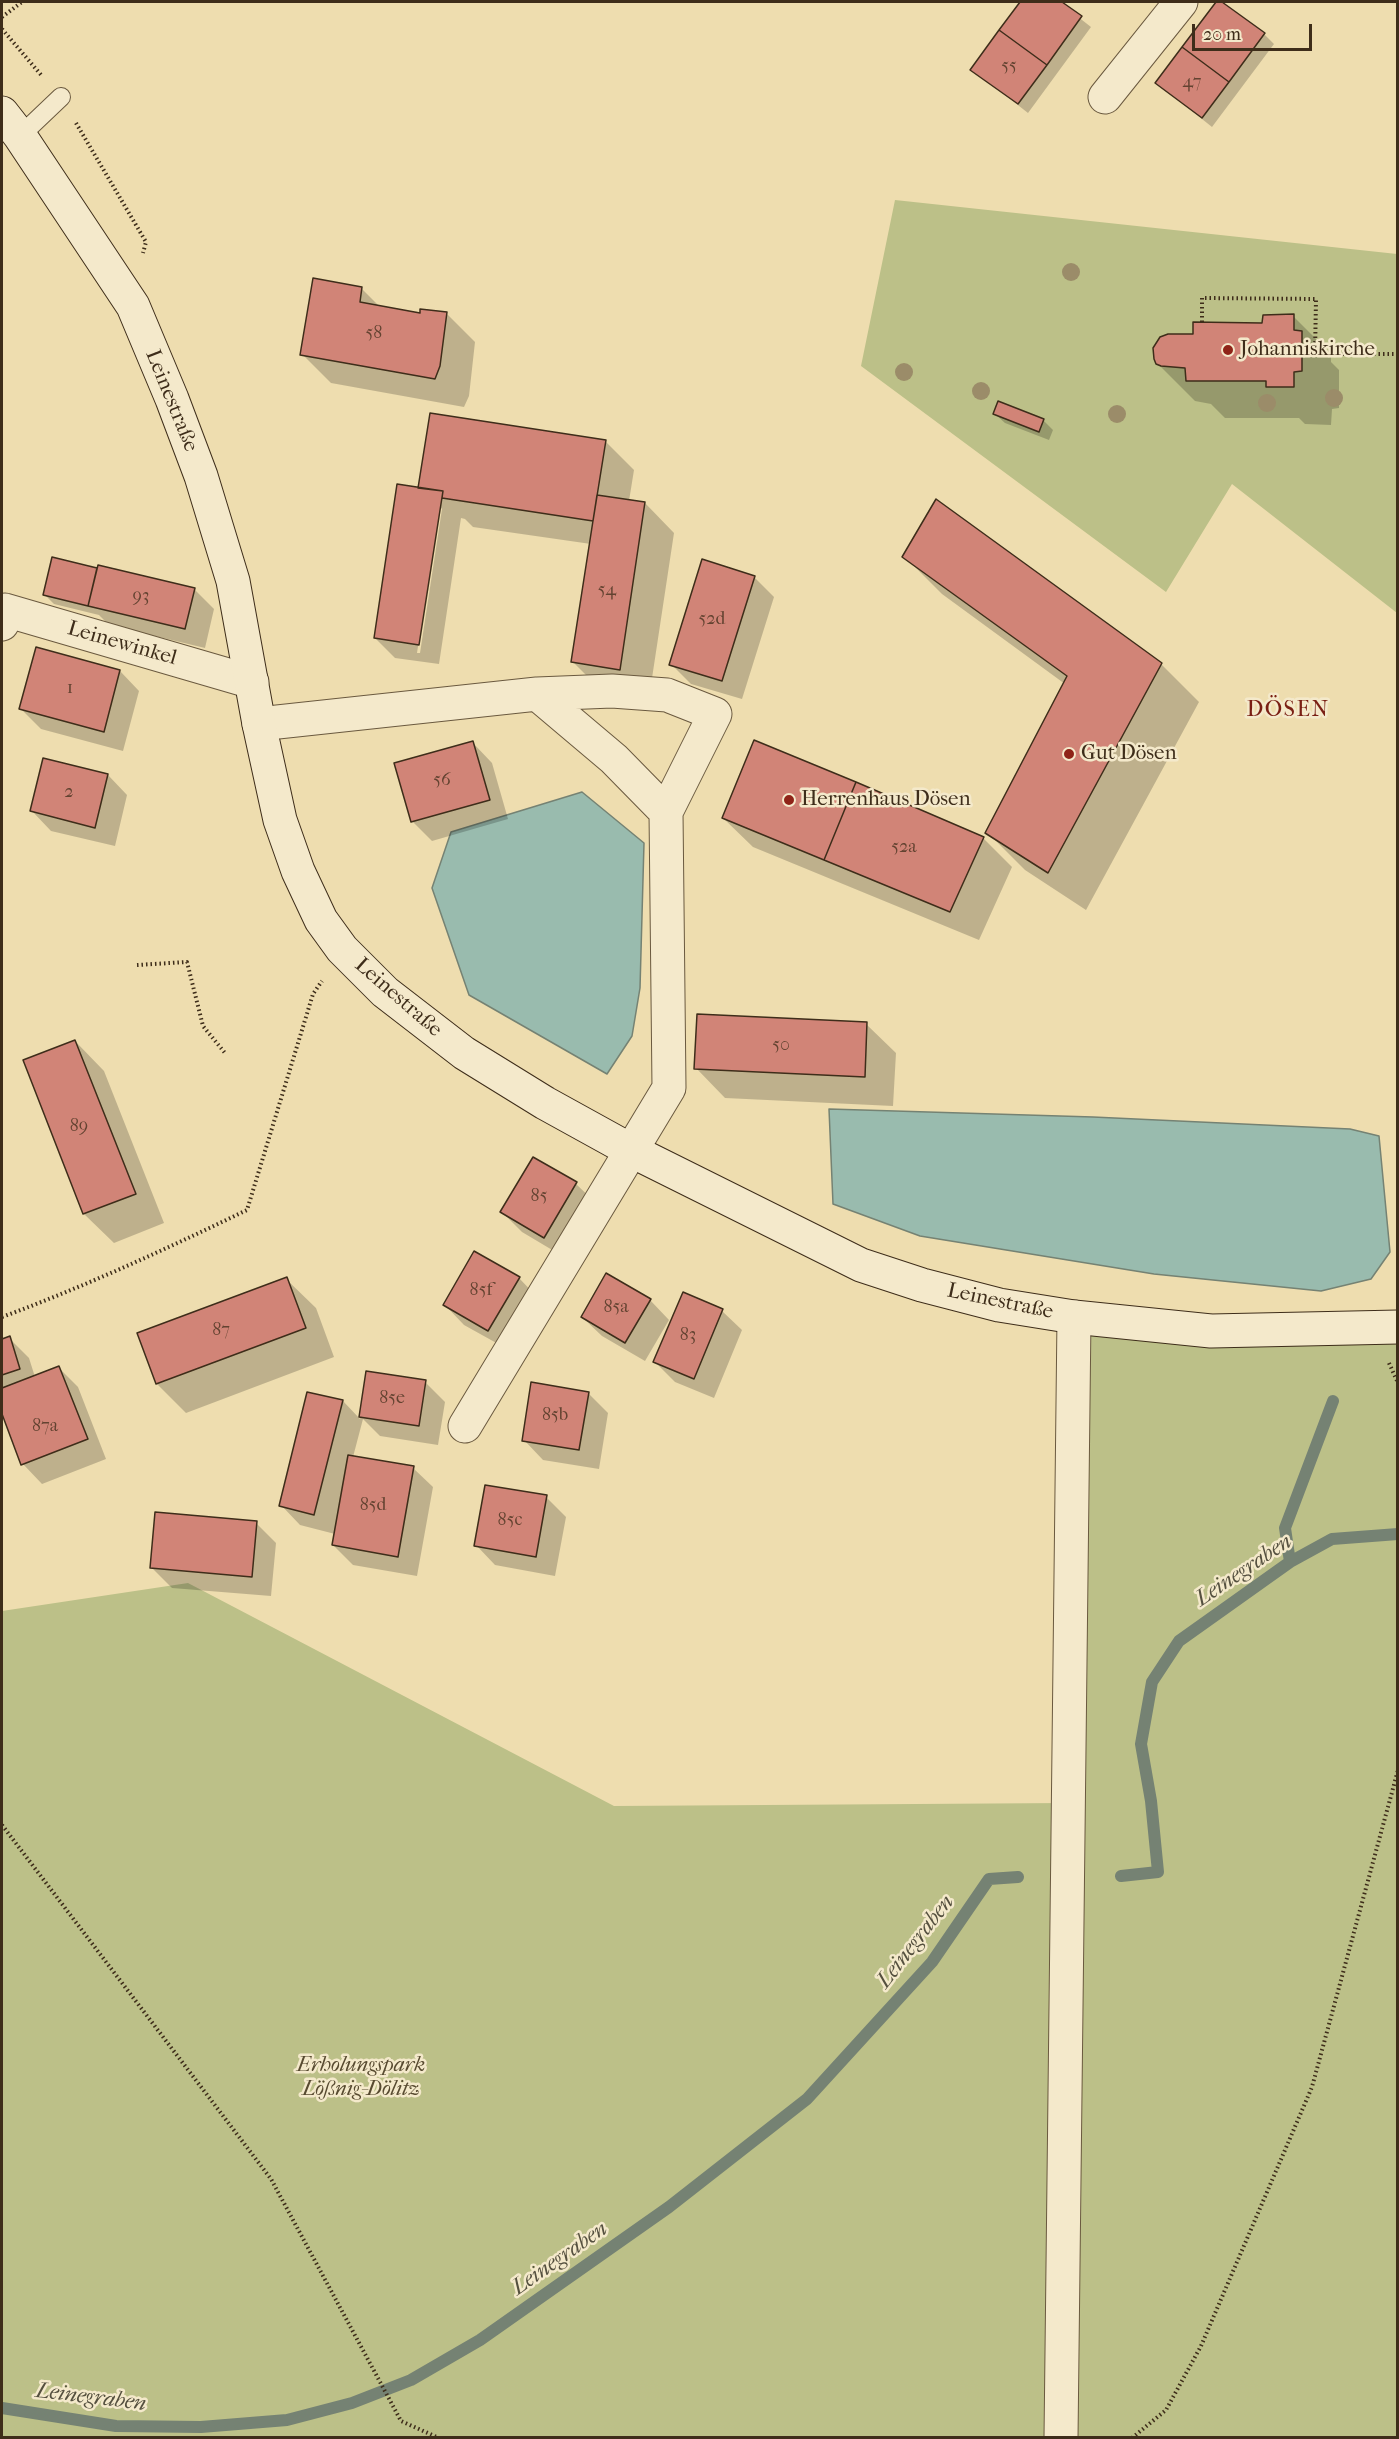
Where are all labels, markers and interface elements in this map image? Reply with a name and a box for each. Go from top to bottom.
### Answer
scale bar [1195,12,1315,50]
text: 20 m [1203,24,1241,45]
house number: 55 [1001,56,1017,78]
house number: 47 [1183,72,1201,94]
house number: 58 [366,323,382,345]
place label: Johanniskirche [1240,337,1375,363]
marker: Johanniskirche [1221,343,1235,357]
street label: Leinestraße [139,346,203,456]
house number: 54 [598,580,616,602]
house number: 93 [133,586,149,608]
house number: 52d [699,609,725,631]
street label: Leinewinkel [65,616,179,672]
house number: 1 [67,678,73,700]
district label: DÖSEN [1246,698,1330,724]
place label: Gut Dösen [1081,741,1177,767]
marker: Gut Dösen [1062,747,1076,761]
house number: 56 [433,770,451,792]
house number: 2 [64,782,74,804]
place label: Herrenhaus Dösen [801,787,971,813]
marker: Herrenhaus Dösen [782,793,796,807]
house number: 52a [891,837,917,859]
street label: Leinestraße [349,953,447,1043]
house number: 50 [772,1035,790,1057]
house number: 89 [70,1116,88,1138]
house number: 85 [531,1186,547,1208]
street label: Leinestraße [945,1278,1055,1326]
house number: 85f [470,1280,492,1302]
house number: 85a [603,1297,629,1319]
house number: 87 [212,1320,230,1342]
house number: 83 [680,1325,696,1347]
house number: 85e [379,1388,405,1410]
house number: 85b [542,1405,568,1427]
house number: 87a [32,1416,58,1438]
house number: 85d [360,1495,386,1517]
house number: 85c [498,1510,522,1532]
water label: Leinegraben [1191,1529,1297,1613]
water label: Leinegraben [871,1890,961,1994]
park label: Erholungspark Lößnig-Dölitz [297,2053,425,2103]
water label: Leinegraben [507,2216,613,2302]
water label: Leinegraben [34,2378,148,2418]

